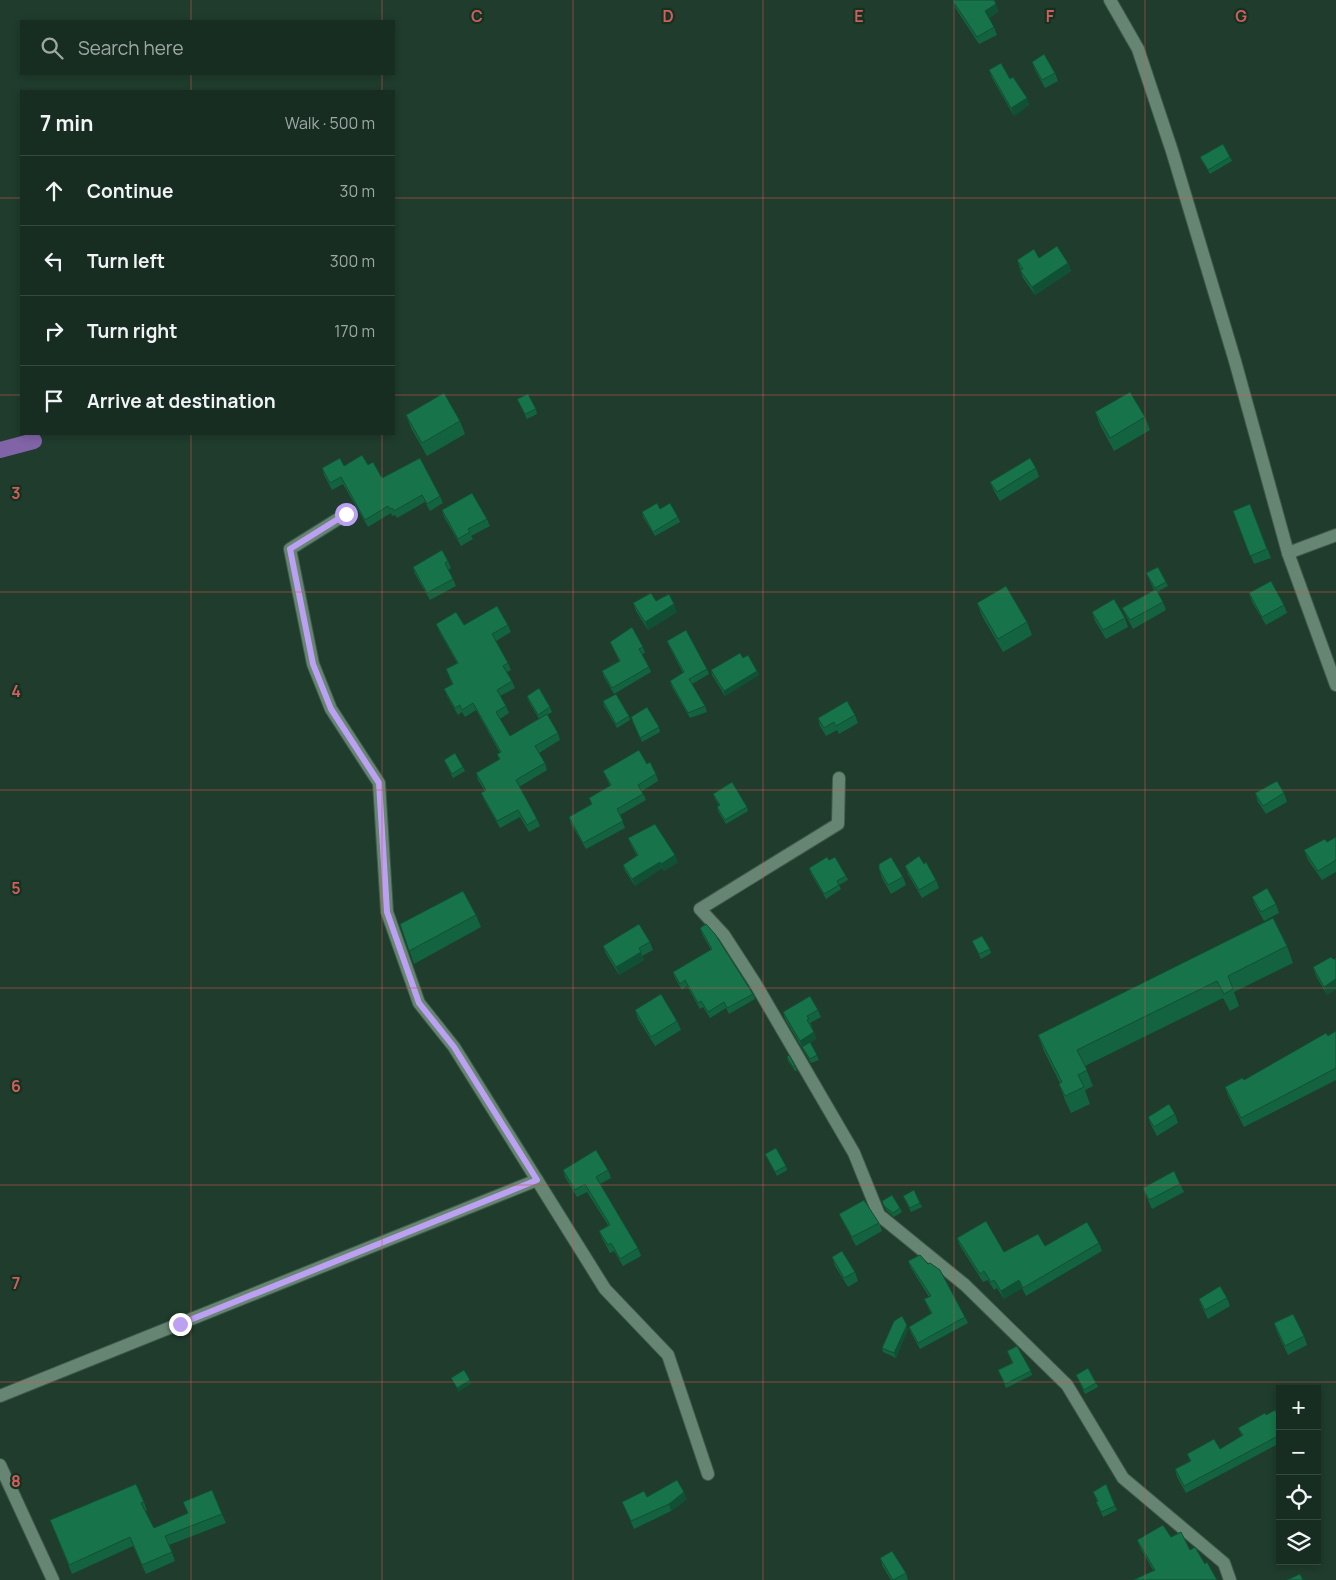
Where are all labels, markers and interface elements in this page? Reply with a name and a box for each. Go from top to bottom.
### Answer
text: C [471,5,483,27]
text: D [662,5,674,27]
text: E [854,5,864,27]
text: F [1046,5,1055,27]
text: G [1235,5,1247,27]
search box [20,20,395,75]
icon: search [38,34,66,62]
text: Search here [78,35,184,61]
text: 7 min [40,109,93,137]
text: Walk · 500 m [285,112,375,134]
icon: ahead [40,177,68,205]
text: Continue [87,178,173,204]
text: 30 m [340,180,375,202]
icon: left [40,247,68,275]
text: Turn left [87,248,165,274]
text: 300 m [330,250,375,272]
icon: right [40,317,68,345]
text: Turn right [87,318,177,344]
text: 170 m [334,320,375,342]
icon: arrive [40,387,68,415]
text: Arrive at destination [87,388,276,414]
text: 3 [11,482,21,504]
route start [335,503,358,526]
text: 4 [11,680,21,702]
text: 5 [11,877,21,899]
text: 6 [11,1075,21,1097]
text: 7 [12,1272,20,1294]
route end [169,1313,192,1336]
map controls [1276,1385,1321,1565]
button: + [1276,1385,1321,1430]
button: − [1276,1430,1321,1475]
text: 8 [11,1470,21,1492]
button: locate [1276,1475,1321,1520]
button: layers [1276,1520,1321,1565]

